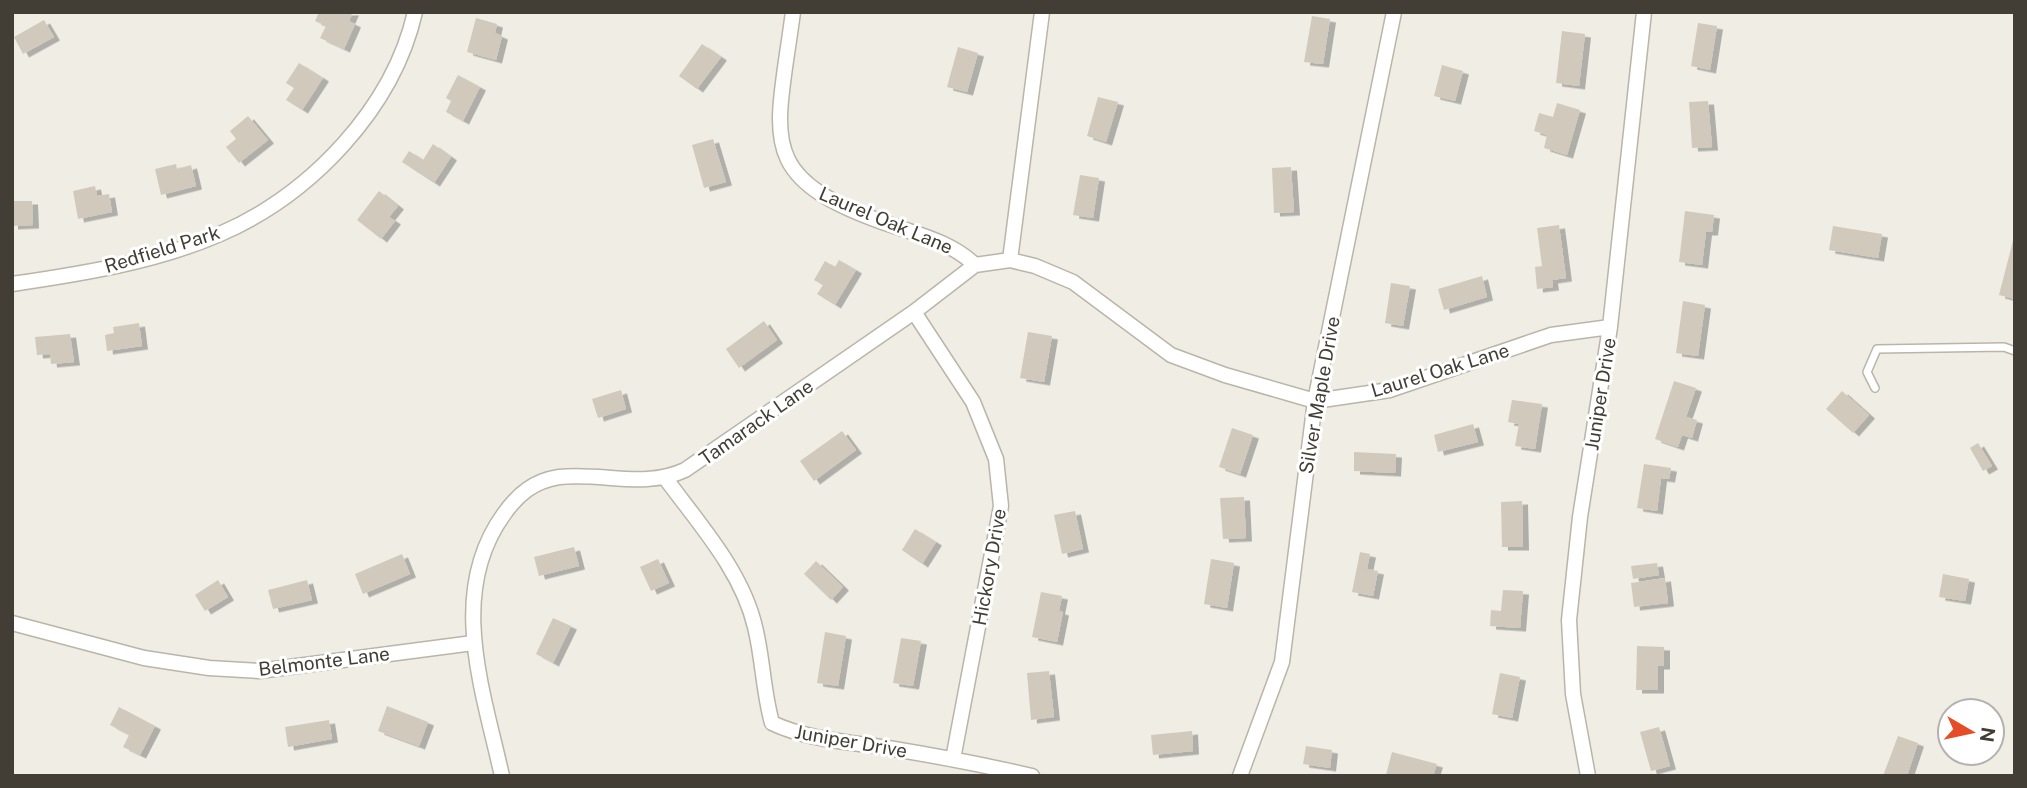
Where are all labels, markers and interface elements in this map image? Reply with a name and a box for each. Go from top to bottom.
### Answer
street label: Laurel Oak Lane [816,182,956,258]
street label: Redfield Park [102,221,223,277]
street label: Silver Maple Drive [1294,314,1344,476]
street label: Juniper Drive [1580,336,1620,452]
street label: Laurel Oak Lane [1368,339,1512,401]
street label: Tamarack Lane [695,375,817,469]
street label: Hickory Drive [968,507,1010,627]
street label: Belmonte Lane [257,642,391,680]
north arrow [1936,697,2006,767]
street label: Juniper Drive [793,720,909,762]
text: N [1976,726,2000,744]

